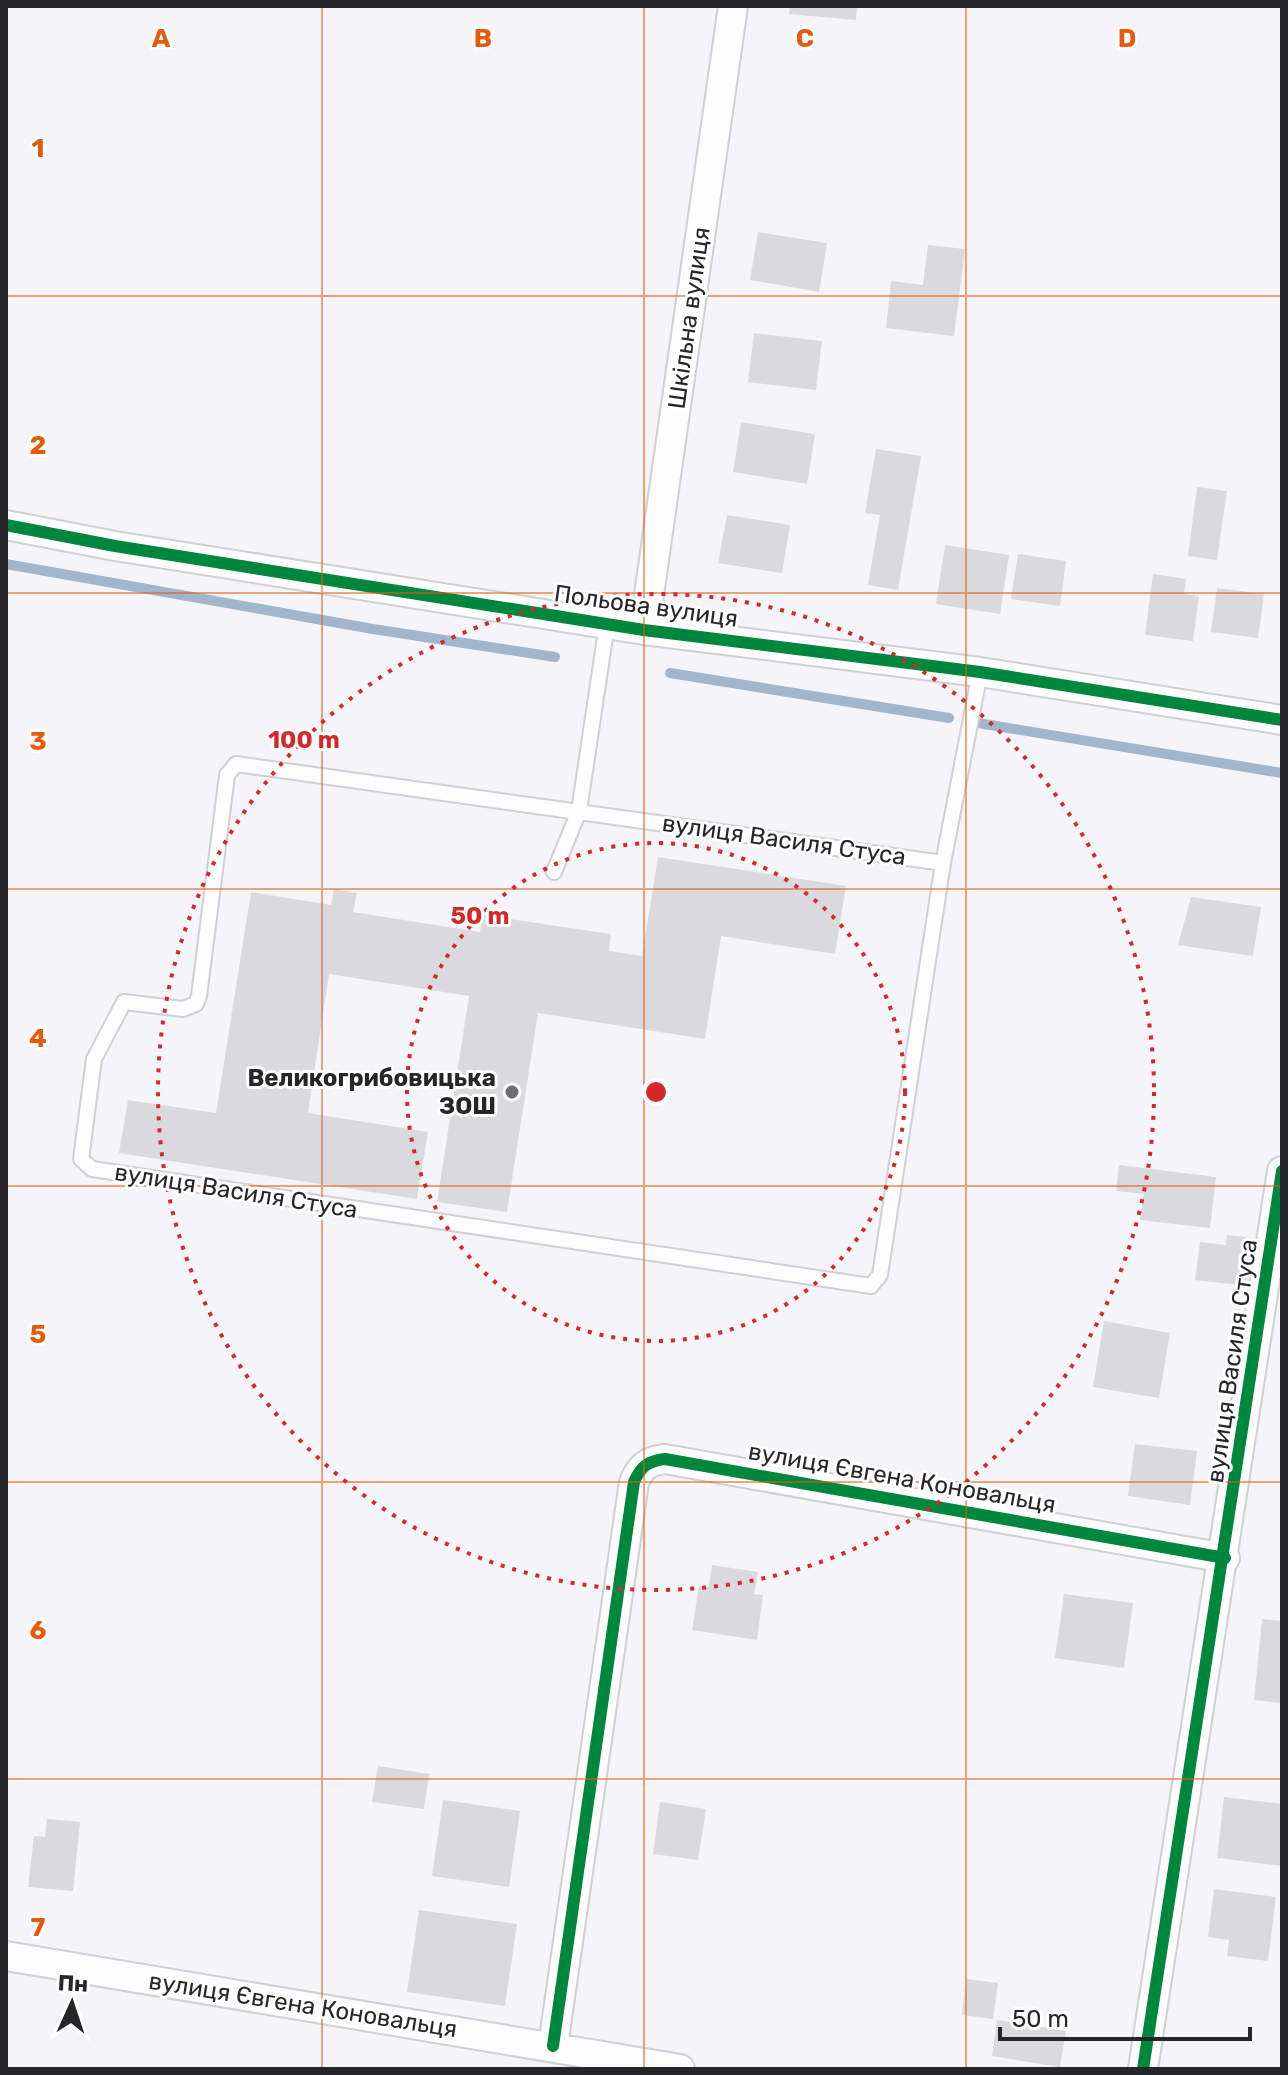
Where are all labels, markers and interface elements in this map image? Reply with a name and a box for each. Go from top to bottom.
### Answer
text: A [152,23,171,54]
text: B [474,23,492,54]
text: C [796,23,814,54]
text: D [1118,23,1136,54]
text: 1 [32,133,44,164]
street label: Шкільна вулиця [662,225,716,411]
text: 2 [30,430,46,461]
street label: Польова вулиця [552,579,740,633]
text: 3 [29,726,47,757]
text: 100 m [268,726,340,754]
street label: вулиця Василя Стуса [660,809,908,871]
text: 50 m [451,902,509,930]
text: 4 [29,1023,47,1054]
place label: Великогрибовицька ЗОШ [247,1064,496,1120]
centre of rings [642,1078,670,1106]
marker: Великогрибовицька ЗОШ [503,1083,521,1101]
street label: вулиця Василя Стуса [112,1158,360,1224]
street label: вулиця Василя Стуса [1201,1237,1263,1485]
text: 5 [30,1319,46,1350]
street label: вулиця Євгена Коновальця [746,1437,1058,1519]
text: 6 [30,1615,47,1646]
text: 7 [31,1912,46,1943]
north arrow [32,1963,112,2043]
street label: вулиця Євгена Коновальця [147,1967,459,2043]
text: Пн [57,1969,89,1998]
scale bar [1000,1991,1250,2041]
text: 50 m [1012,2005,1069,2033]

